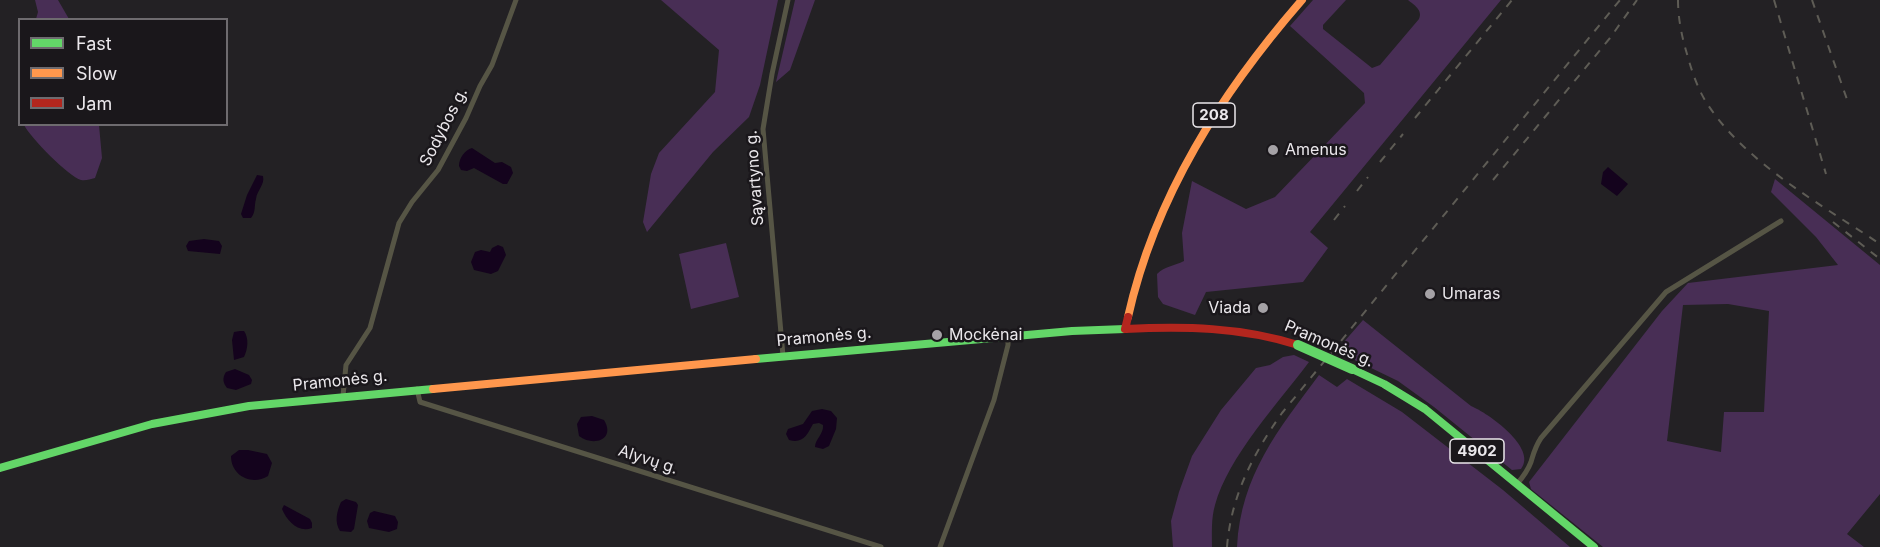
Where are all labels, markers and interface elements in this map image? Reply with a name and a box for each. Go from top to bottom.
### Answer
legend [18,18,228,126]
text: Fast [76,33,112,54]
text: Slow [76,63,117,84]
street label: Sodybos g. [416,85,472,169]
text: Jam [76,93,112,114]
road number: 208 [1193,103,1235,127]
street label: Sąvartyno g. [742,130,768,226]
place label: Amenus [1285,140,1347,160]
marker: Amenus [1266,143,1280,157]
place label: Umaras [1442,284,1500,304]
marker: Umaras [1423,287,1437,301]
place label: Viada [1208,298,1251,318]
marker: Viada [1256,301,1270,315]
street label: Pramonės g. [1282,317,1376,371]
street label: Pramonės g. [776,323,872,351]
place label: Mockėnai [949,325,1022,345]
marker: Mockėnai [930,328,944,342]
street label: Pramonės g. [292,366,388,396]
road number: 4902 [1450,439,1504,463]
street label: Alyvų g. [616,441,680,479]

